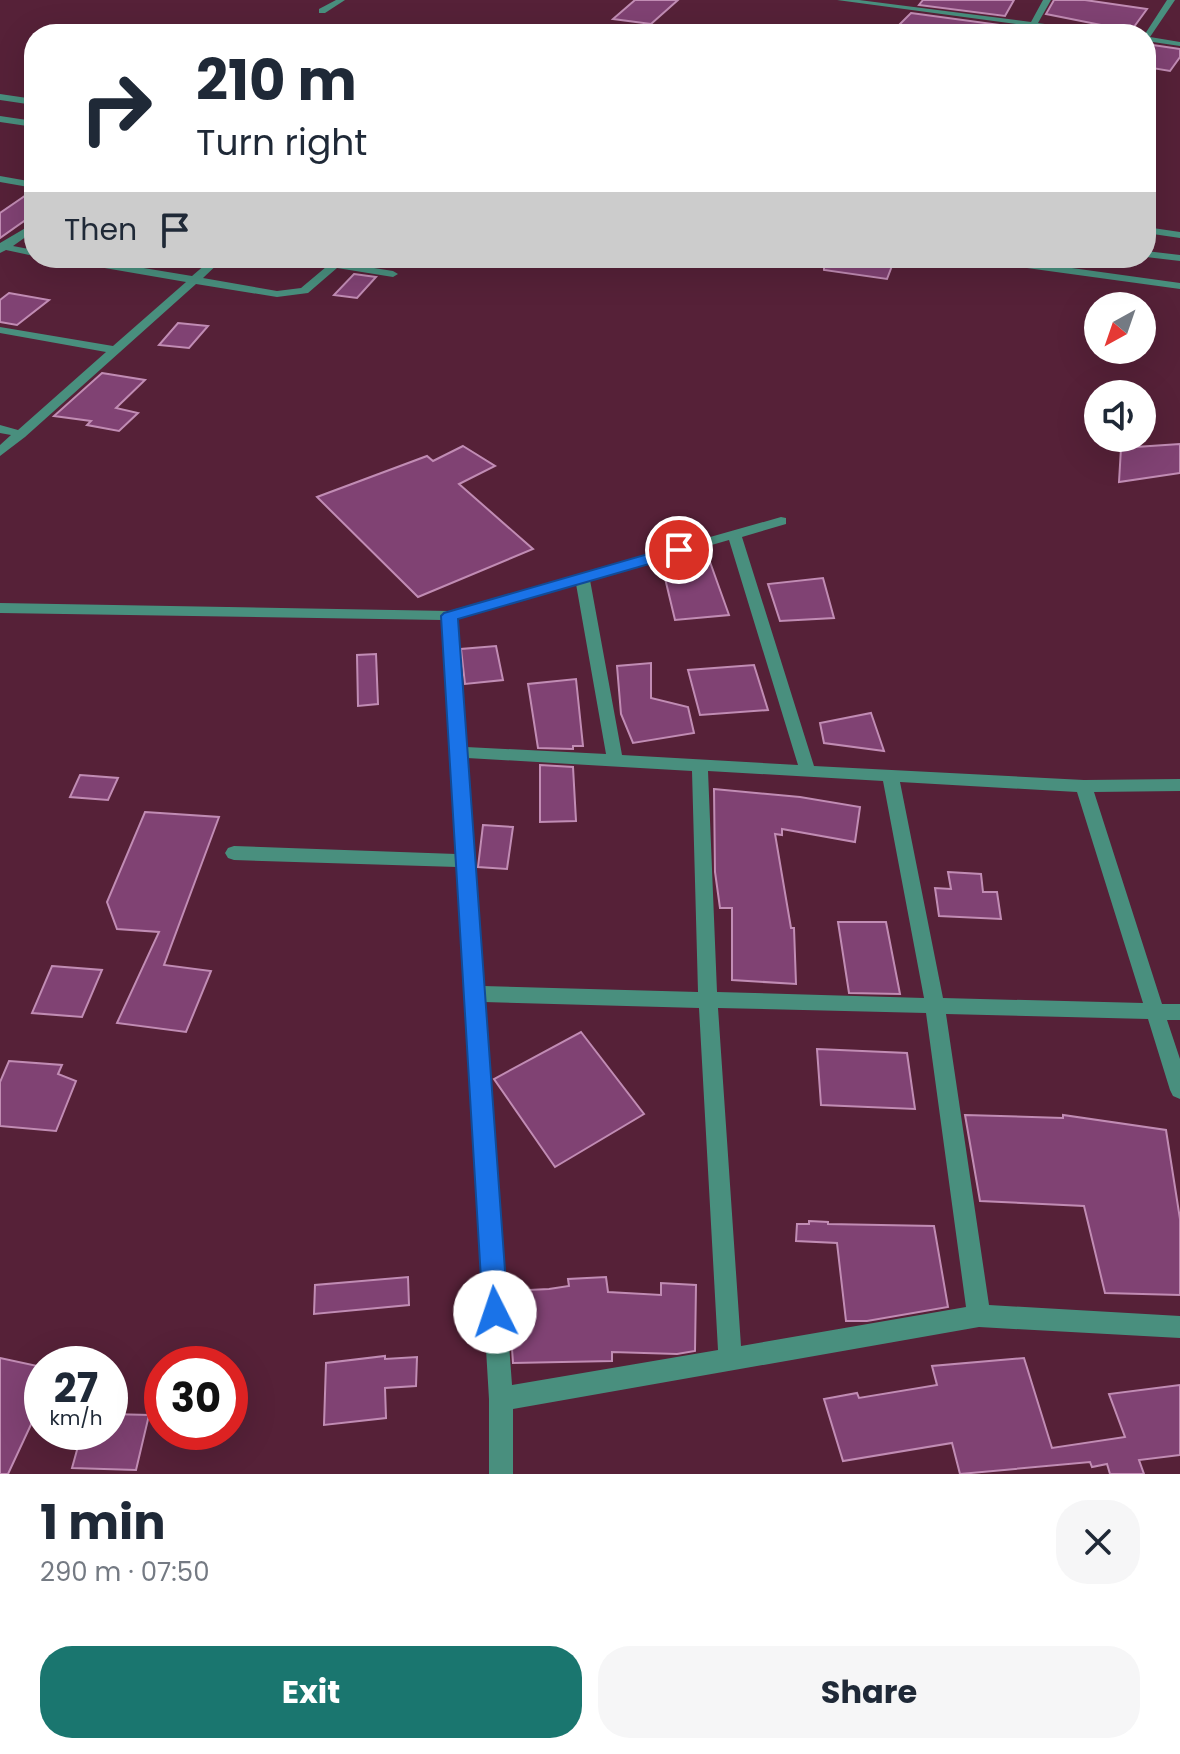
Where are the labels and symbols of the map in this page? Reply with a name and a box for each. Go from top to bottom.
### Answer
north arrow [1084,292,1156,364]
pin [645,516,713,584]
position arrow [453,1270,537,1354]
speed limit sign: 30 [144,1346,248,1450]

